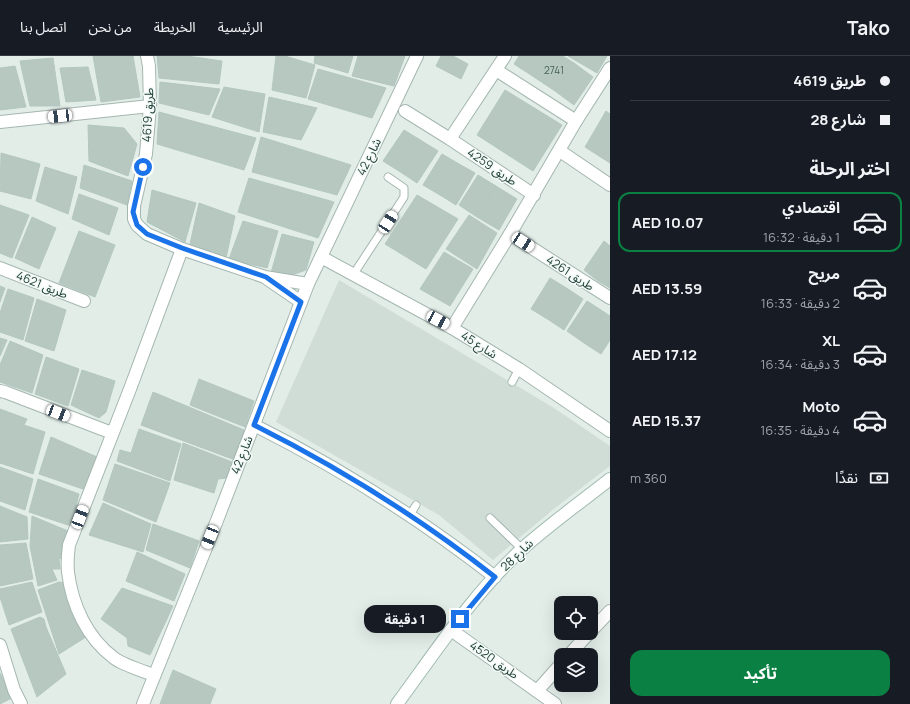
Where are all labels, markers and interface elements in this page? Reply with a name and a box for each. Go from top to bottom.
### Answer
text: Tako [847,15,890,41]
text: اتصل بنا [20,17,66,36]
text: من نحن [88,17,132,36]
text: الخريطة [154,17,196,36]
text: الرئيسية [218,17,263,36]
house number: 2741 [544,63,564,77]
text: طريق 4619 [793,70,866,91]
street label: طريق 4619 [138,87,157,143]
car [47,109,73,123]
text: شارع 28 [810,109,866,130]
street label: شارع 42 [352,135,386,179]
street label: طريق 4259 [464,144,520,189]
text: اختر الرحلة [810,156,890,180]
route start [134,158,152,176]
text: اقتصادي [782,197,840,218]
icon: car [852,204,888,240]
car [376,209,400,235]
text: AED 10.07 [632,212,703,233]
text: 1 دقيقة · 16:32 [763,228,840,246]
car [510,230,536,254]
street label: طريق 4261 [543,251,598,294]
text: مريح [808,263,840,284]
street label: طريق 4621 [14,266,71,303]
icon: car [852,270,888,306]
text: AED 13.59 [632,278,702,299]
text: 2 دقيقة · 16:33 [761,294,840,312]
car [425,309,451,331]
street label: شارع 45 [457,327,501,363]
text: XL [822,330,840,351]
icon: car [852,336,888,372]
text: AED 17.12 [632,344,697,365]
text: 3 دقيقة · 16:34 [761,355,840,373]
text: Moto [803,396,840,417]
icon: car [852,402,888,438]
car [45,403,71,423]
text: AED 15.37 [632,410,701,431]
text: 4 دقيقة · 16:35 [760,421,840,439]
street label: شارع 42 [226,433,258,477]
text: نقدًا [835,467,858,488]
icon: cash [868,467,890,489]
text: 360 m [630,469,667,487]
car [70,504,90,530]
car [200,524,220,550]
street label: شارع 28 [497,535,537,575]
map controls [554,596,598,692]
button: locate [554,596,598,640]
callout: 1 دقيقة [364,605,446,633]
text: 1 دقيقة [384,610,426,628]
route end [451,610,469,628]
street label: طريق 4520 [466,637,522,683]
button: layers [554,648,598,692]
button: تأكيد [630,650,890,696]

